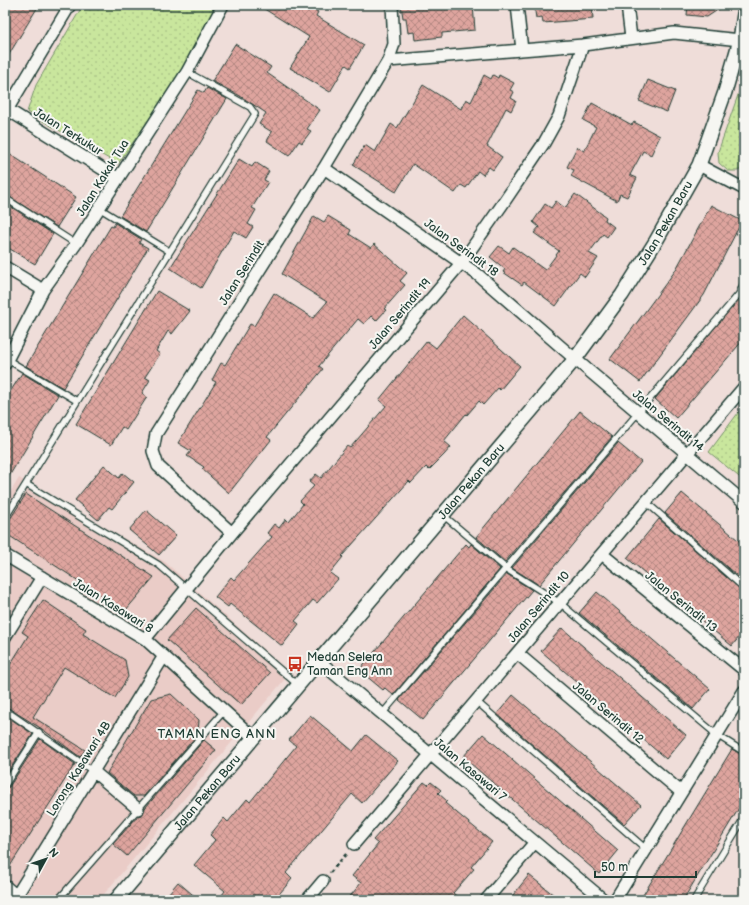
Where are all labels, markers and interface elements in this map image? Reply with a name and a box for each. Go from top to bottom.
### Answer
street label: Jalan Terkukur [31,105,106,160]
street label: Jalan Kakak Tua [73,137,133,219]
street label: Jalan Pekan Baru [635,178,696,268]
street label: Jalan Serindit 18 [421,216,501,280]
street label: Jalan Serindit [216,238,268,308]
street label: Jalan Serindit 19 [366,275,434,353]
street label: Jalan Serindit 14 [629,387,707,456]
street label: Jalan Pekan Baru [435,440,508,522]
street label: Jalan Serindit 10 [505,568,573,646]
street label: Jalan Serindit 13 [642,568,720,636]
street label: Jalan Kasawari 8 [70,575,156,637]
place label: Medan Selera Taman Eng Ann [307,650,392,679]
bus stop icon: Medan Selera Taman Eng Ann [286,655,304,673]
street label: Jalan Serindit 12 [569,679,647,747]
street label: Lorong Kasawari 4B [44,719,114,819]
district label: TAMAN ENG ANN [158,726,276,742]
street label: Jalan Kasawari 7 [431,735,509,805]
street label: Jalan Pekan Baru [171,751,244,834]
north arrow [26,839,66,879]
text: N [46,846,61,860]
scale bar [595,853,696,879]
text: 50 m [601,860,628,875]

